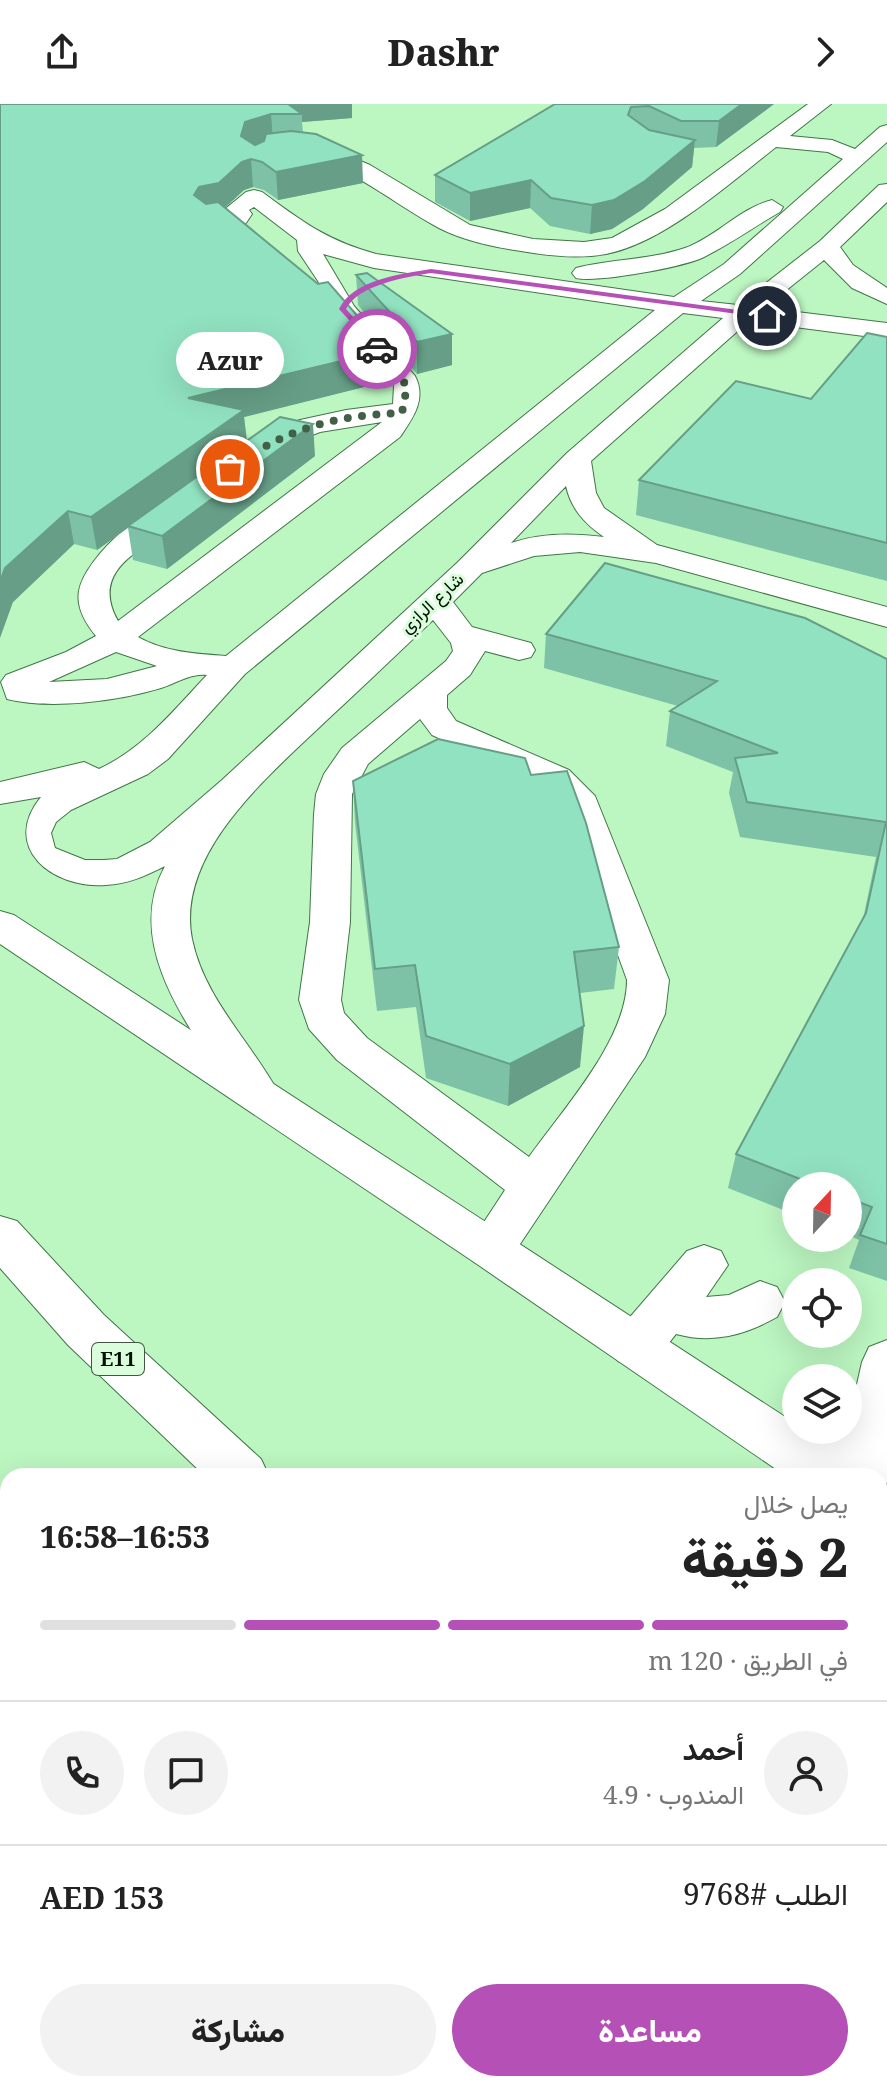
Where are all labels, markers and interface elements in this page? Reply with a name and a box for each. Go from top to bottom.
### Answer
text: Dashr [387,28,500,77]
icon: share [40,30,84,74]
icon: forward [803,30,847,74]
pin [733,282,801,350]
icon: home [745,294,789,338]
courier [337,309,417,389]
icon: car [355,327,399,371]
callout: Azur [176,333,284,389]
text: Azur [197,342,263,378]
pin [196,435,264,503]
icon: bag [208,447,252,491]
street label: شارع الرازي [394,567,471,641]
north arrow [782,1172,862,1252]
map controls [782,1172,862,1444]
button: locate [782,1268,862,1348]
road number: E11 [92,1343,144,1375]
button: layers [782,1364,862,1444]
text: يصل خلال [744,1485,848,1521]
text: 16:53–16:58 [40,1516,210,1557]
text: 2 دقيقة [682,1521,848,1592]
text: في الطريق · 120 m [648,1642,848,1678]
text: أحمد [682,1728,744,1769]
button: phone [40,1731,124,1815]
button: chat [144,1731,228,1815]
button: person [764,1731,848,1815]
text: المندوب · 4.9 [603,1776,744,1812]
text: الطلب #9768 [683,1873,848,1914]
text: AED 153 [40,1877,164,1918]
button: مشاركة [40,1984,436,2076]
button: مساعدة [452,1984,848,2076]

